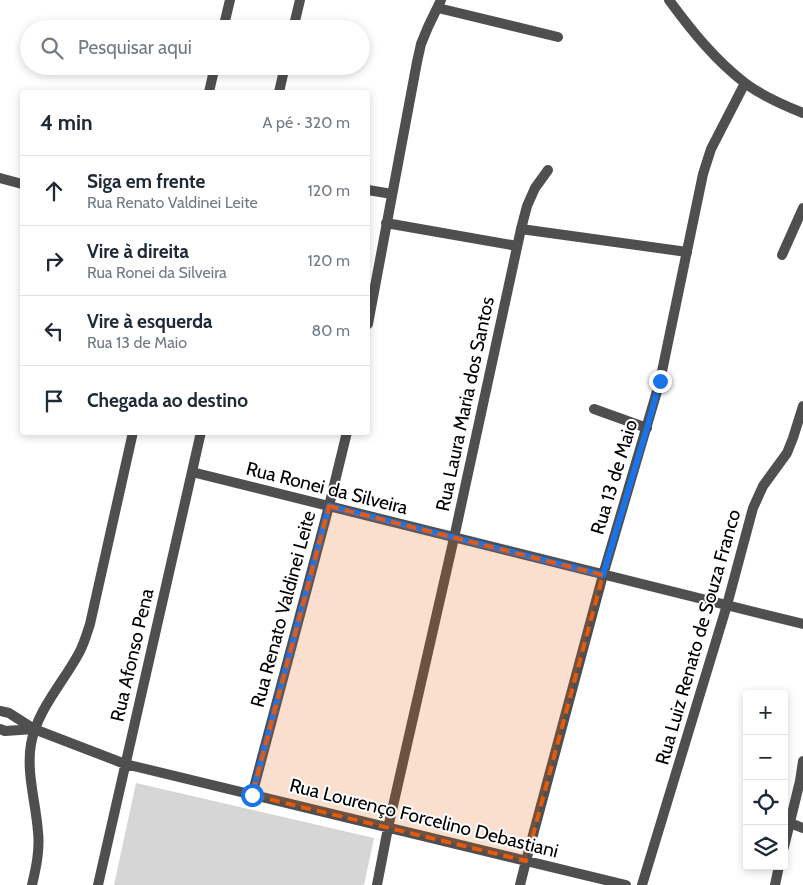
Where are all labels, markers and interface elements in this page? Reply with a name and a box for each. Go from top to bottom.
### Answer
search box [20,20,370,75]
icon: search [38,34,66,62]
text: Pesquisar aqui [78,36,192,59]
text: 4 min [40,110,93,135]
text: A pé · 320 m [263,113,350,132]
text: Siga em frente [87,170,205,193]
icon: ahead [40,177,68,205]
text: 120 m [308,181,350,200]
text: Rua Renato Valdinei Leite [87,193,258,212]
text: Vire à direita [87,240,189,263]
icon: right [40,247,68,275]
text: 120 m [308,251,350,270]
text: Rua Ronei da Silveira [87,263,227,282]
street label: Rua Laura Maria dos Santos [431,294,499,513]
text: Vire à esquerda [87,310,213,333]
icon: left [40,317,68,345]
text: 80 m [312,321,350,340]
text: Rua 13 de Maio [87,333,187,352]
route end [649,370,672,393]
icon: arrive [40,387,68,415]
text: Chegada ao destino [87,389,248,412]
street label: Rua 13 de Maio [586,417,642,537]
street label: Rua Ronei da Silveira [244,457,410,519]
street label: Rua Luiz Renato de Souza Franco [650,507,746,767]
street label: Rua Renato Valdinei Leite [246,508,320,710]
street label: Rua Afonso Pena [106,586,158,724]
map controls [743,690,788,870]
button: + [743,690,788,735]
button: − [743,735,788,780]
street label: Rua Lourenço Forcelino Debastiani [287,773,561,863]
button: locate [743,780,788,825]
route start [241,784,264,807]
button: layers [743,825,788,870]

